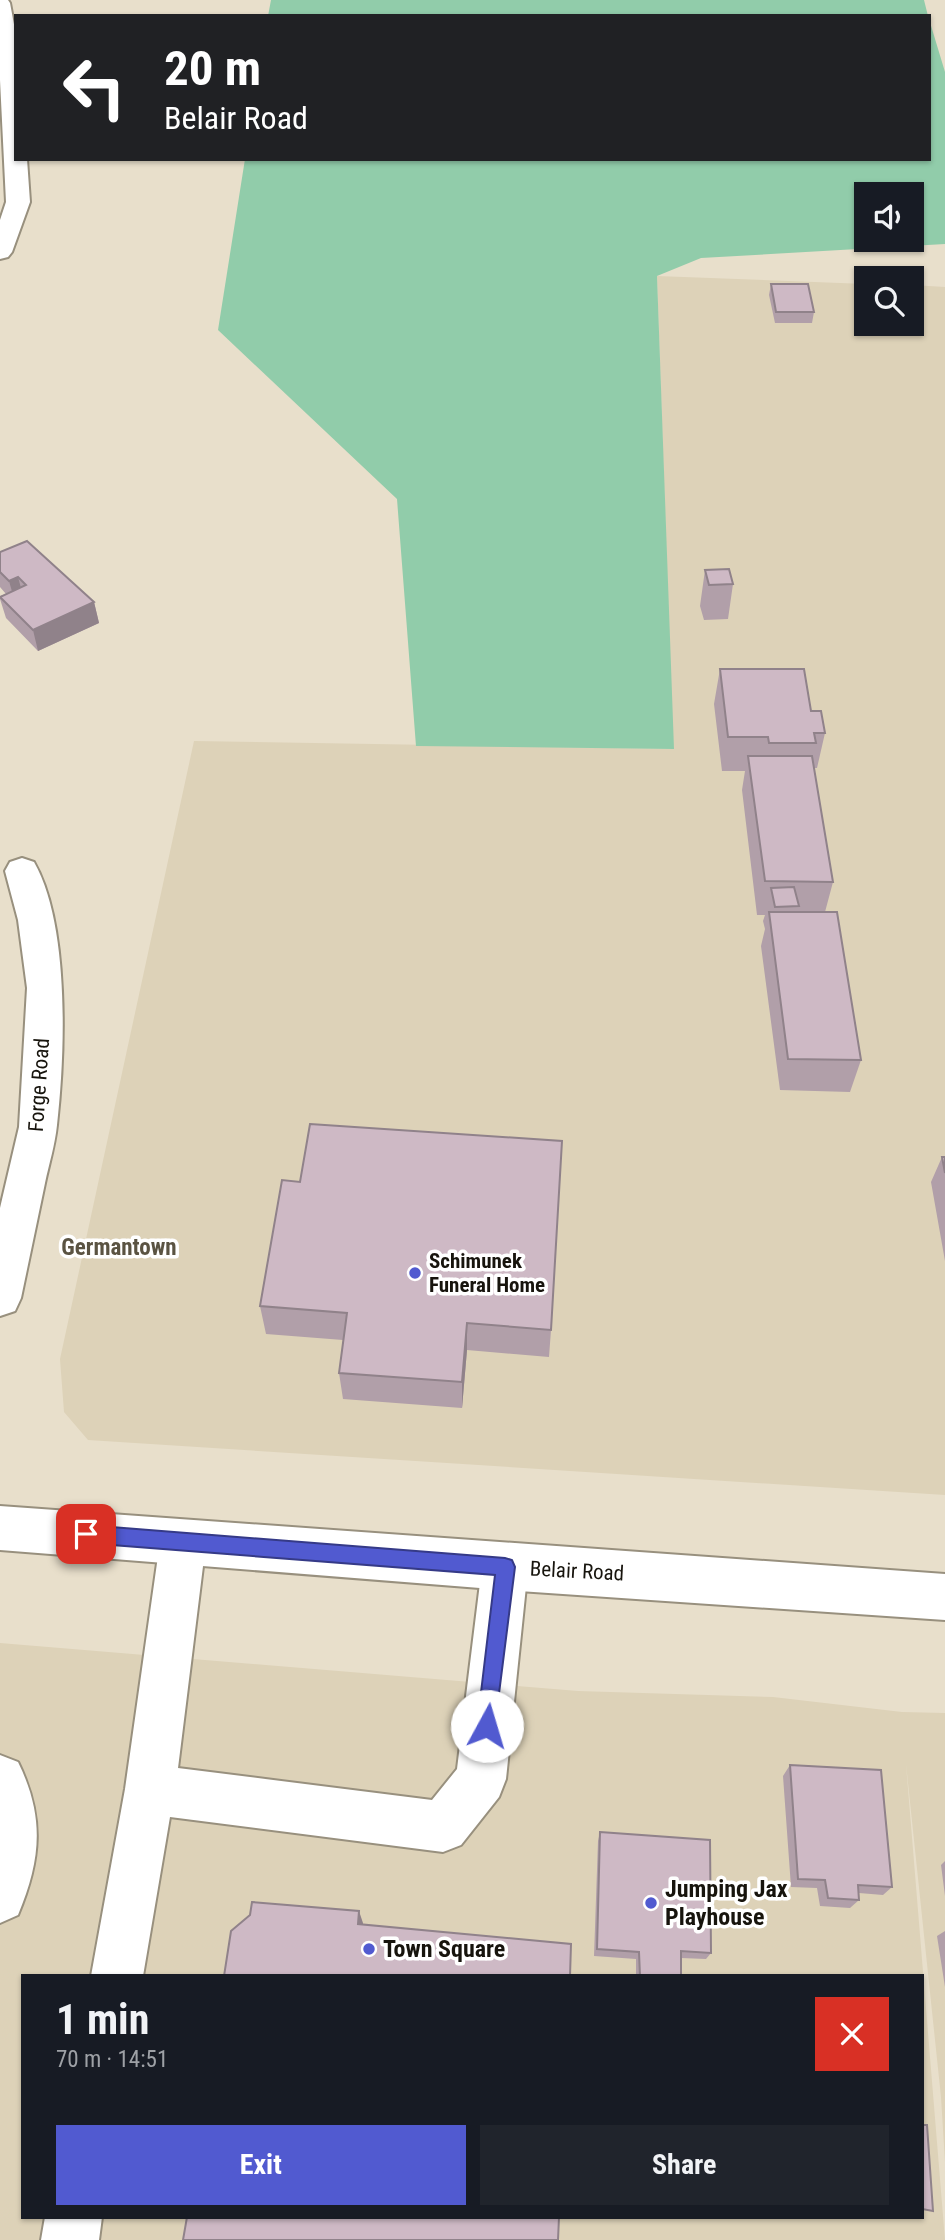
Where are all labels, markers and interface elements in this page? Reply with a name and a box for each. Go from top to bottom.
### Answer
text: 20 m [164,40,261,97]
icon: left [49,42,140,133]
text: Belair Road [164,99,308,137]
map controls [854,182,924,336]
button: sound [854,182,924,252]
button: search [854,266,924,336]
street label: Forge Road [24,1037,54,1133]
district label: Germantown [61,1234,177,1261]
place label: Schimunek Funeral Home [429,1249,545,1297]
marker: Schimunek Funeral Home [407,1265,423,1281]
pin [56,1504,116,1564]
icon: arrive [67,1515,105,1553]
street label: Belair Road [529,1557,625,1585]
position arrow [450,1689,524,1763]
place label: Jumping Jax Playhouse [665,1875,788,1931]
marker: Jumping Jax Playhouse [643,1895,659,1911]
place label: Town Square [383,1935,505,1963]
marker: Town Square [361,1941,377,1957]
text: 1 min [56,1995,149,2044]
button: close [815,1997,889,2071]
text: 70 m · 14:51 [56,2046,168,2073]
button: Exit [56,2125,466,2205]
button: Share [480,2125,889,2205]

